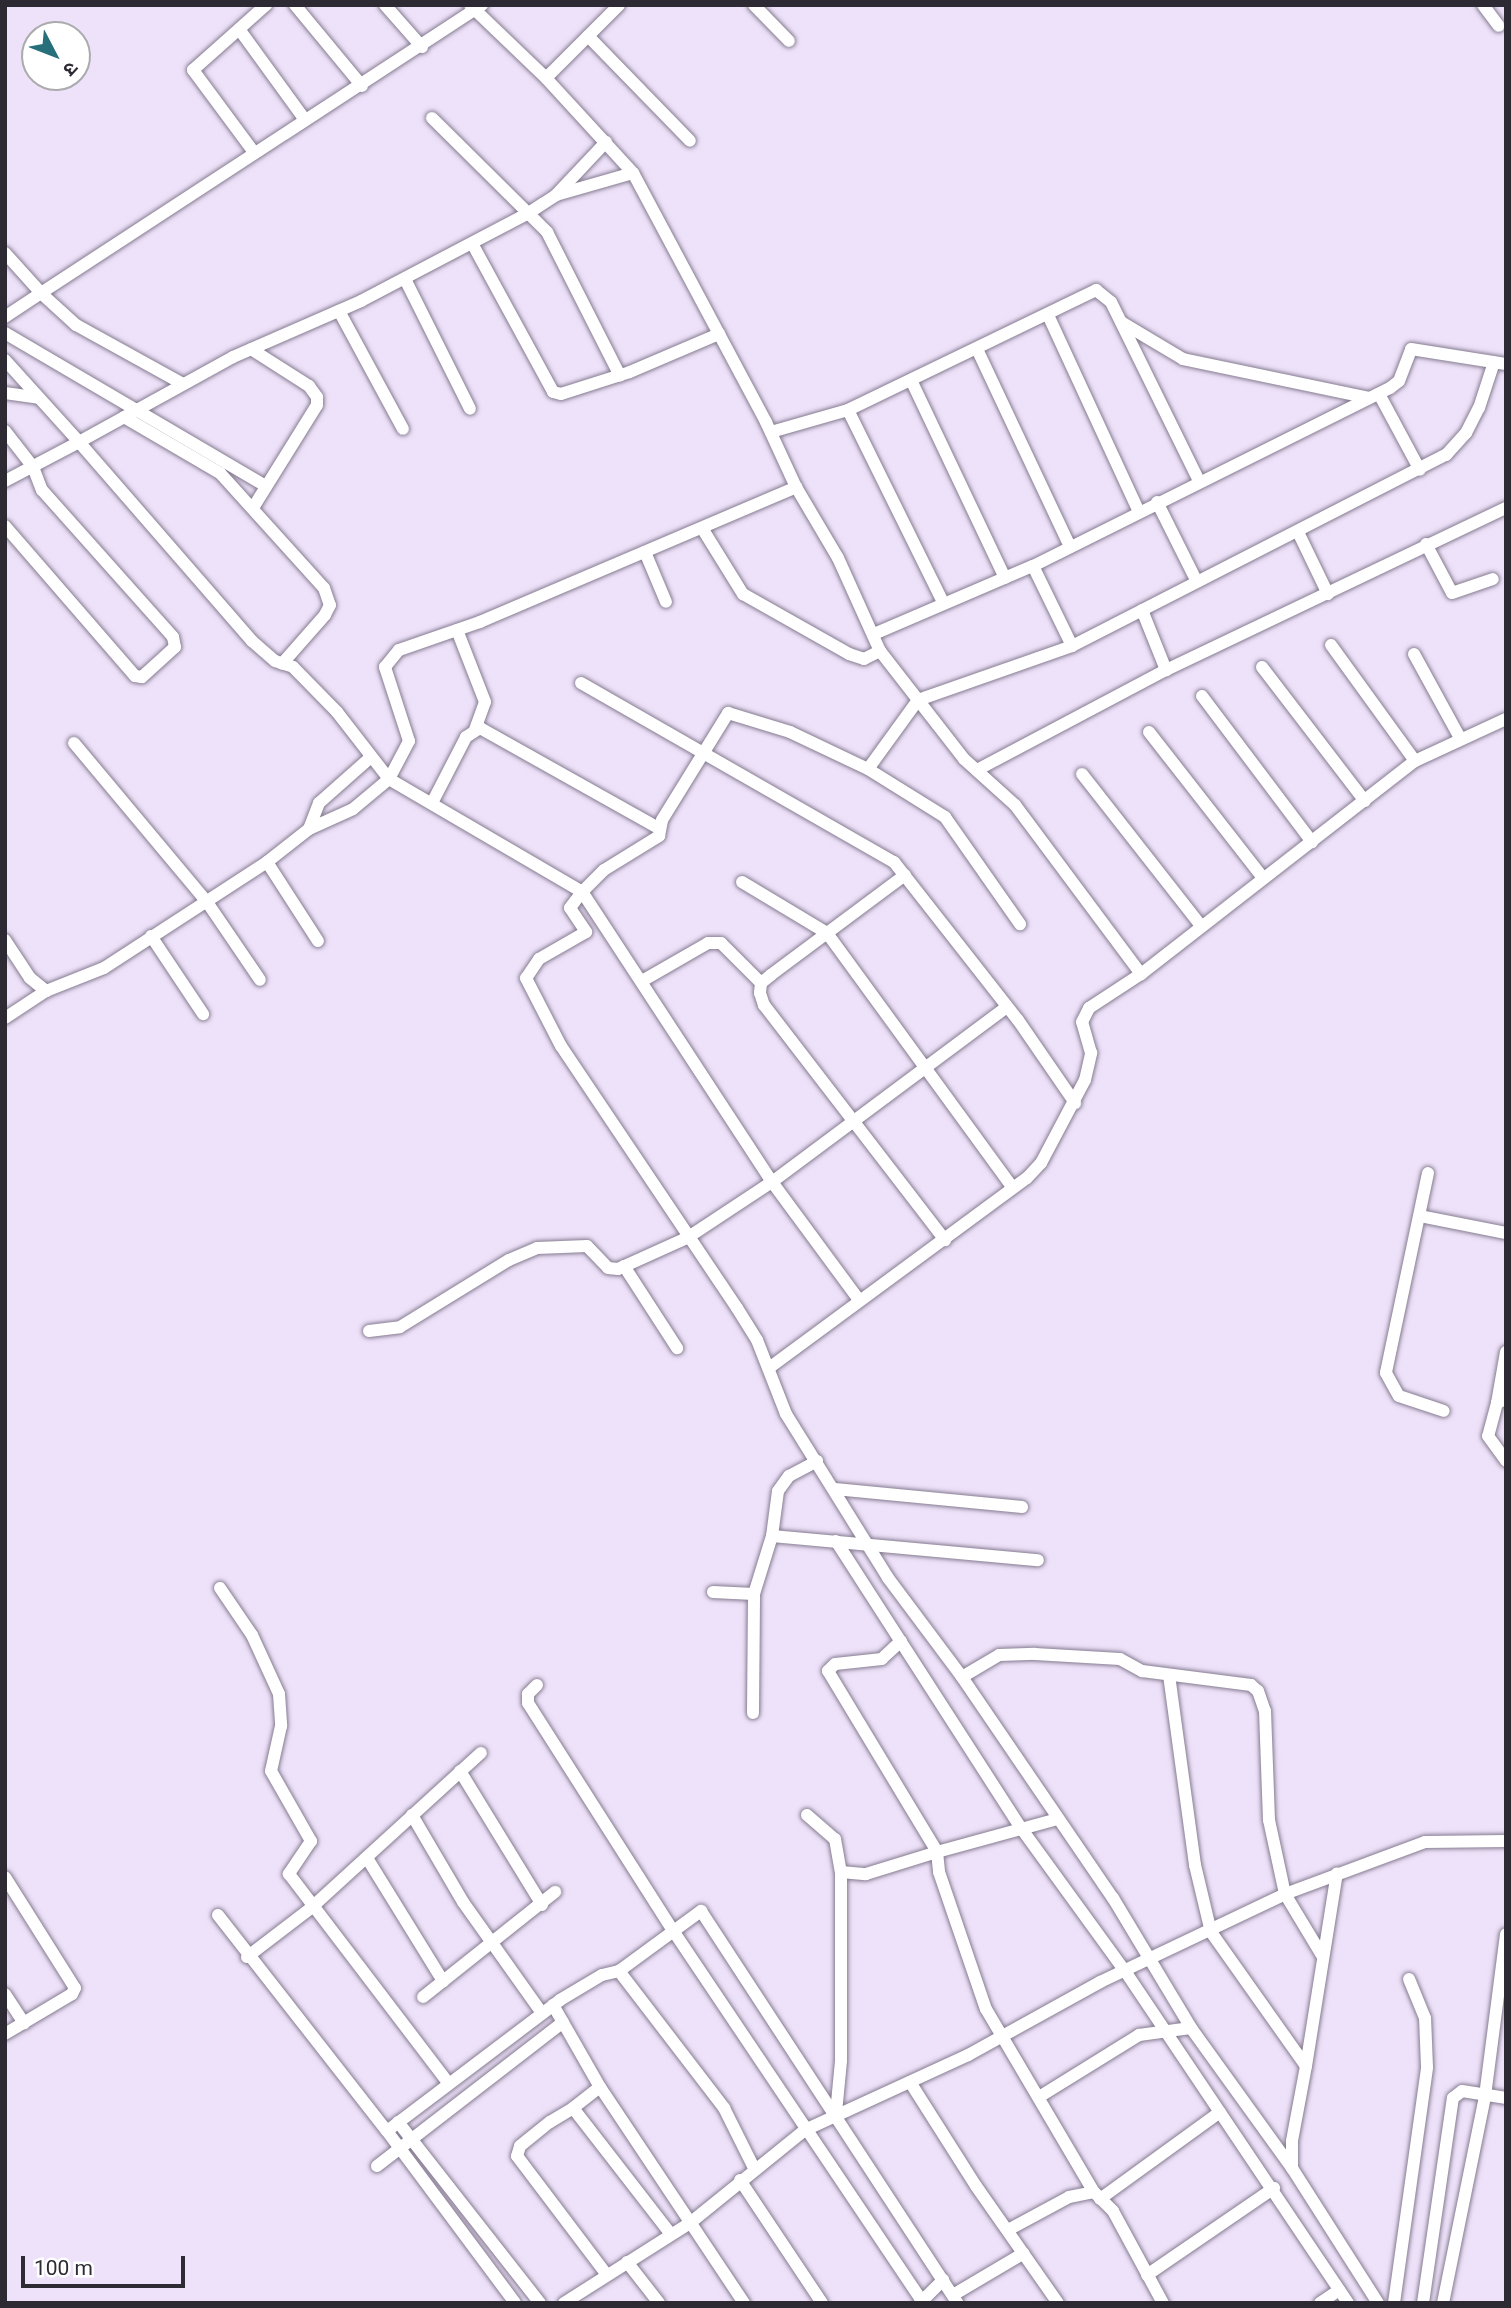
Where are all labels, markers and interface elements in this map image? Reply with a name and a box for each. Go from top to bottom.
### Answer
north arrow [21,21,91,91]
text: उ [58,57,83,81]
scale bar [24,2242,189,2286]
text: 100 m [34,2256,93,2280]

